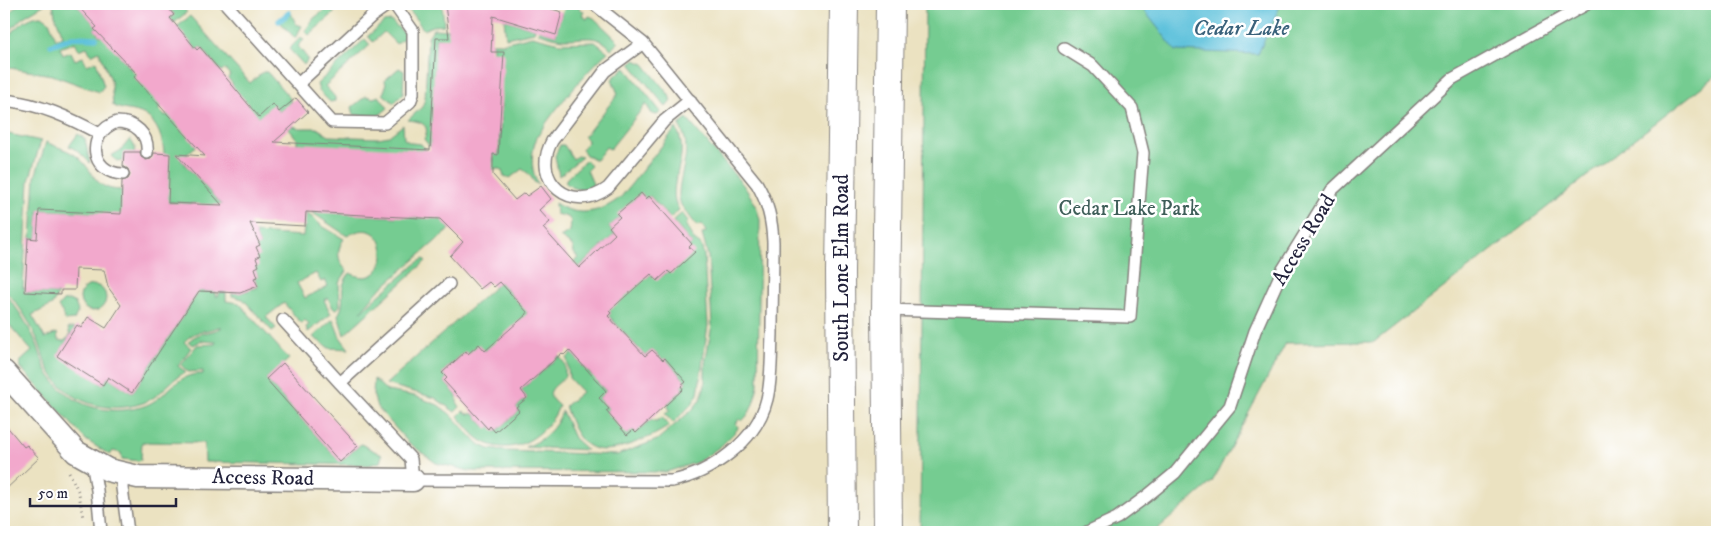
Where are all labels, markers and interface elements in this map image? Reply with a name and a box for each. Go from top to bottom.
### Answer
water label: Cedar Lake [1193,15,1289,42]
street label: South Lone Elm Road [829,173,855,362]
street label: Access Road [1267,189,1342,290]
park label: Cedar Lake Park [1058,196,1200,222]
street label: Access Road [212,464,315,492]
scale bar [30,476,176,508]
text: 50 m [38,484,68,503]

